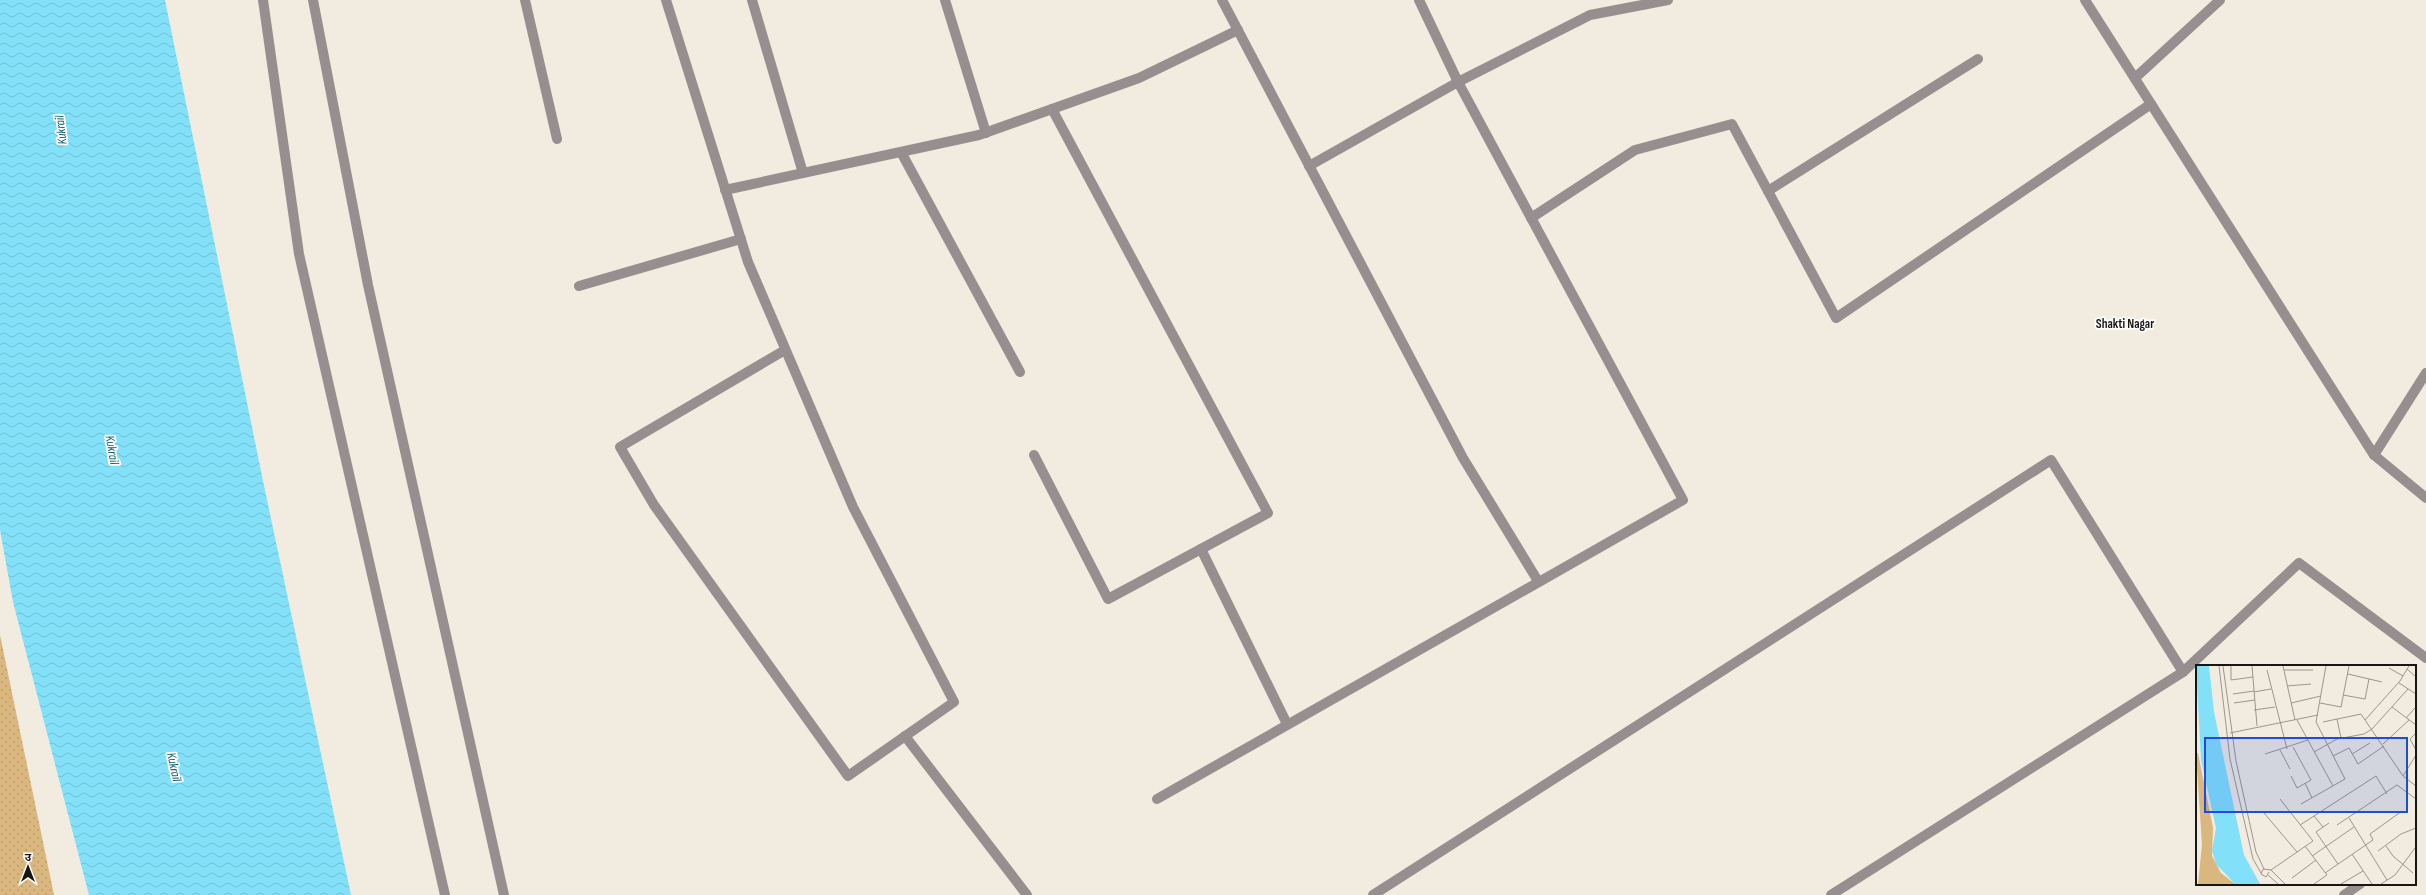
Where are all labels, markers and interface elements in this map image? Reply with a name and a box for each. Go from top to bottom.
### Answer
water label: Kukrail [51,114,71,145]
district label: Shakti Nagar [2096,316,2154,332]
water label: Kukrail [102,434,123,466]
inset map [2196,665,2416,885]
water label: Kukrail [163,751,185,784]
north arrow [8,847,48,887]
text: उ [25,851,32,864]

